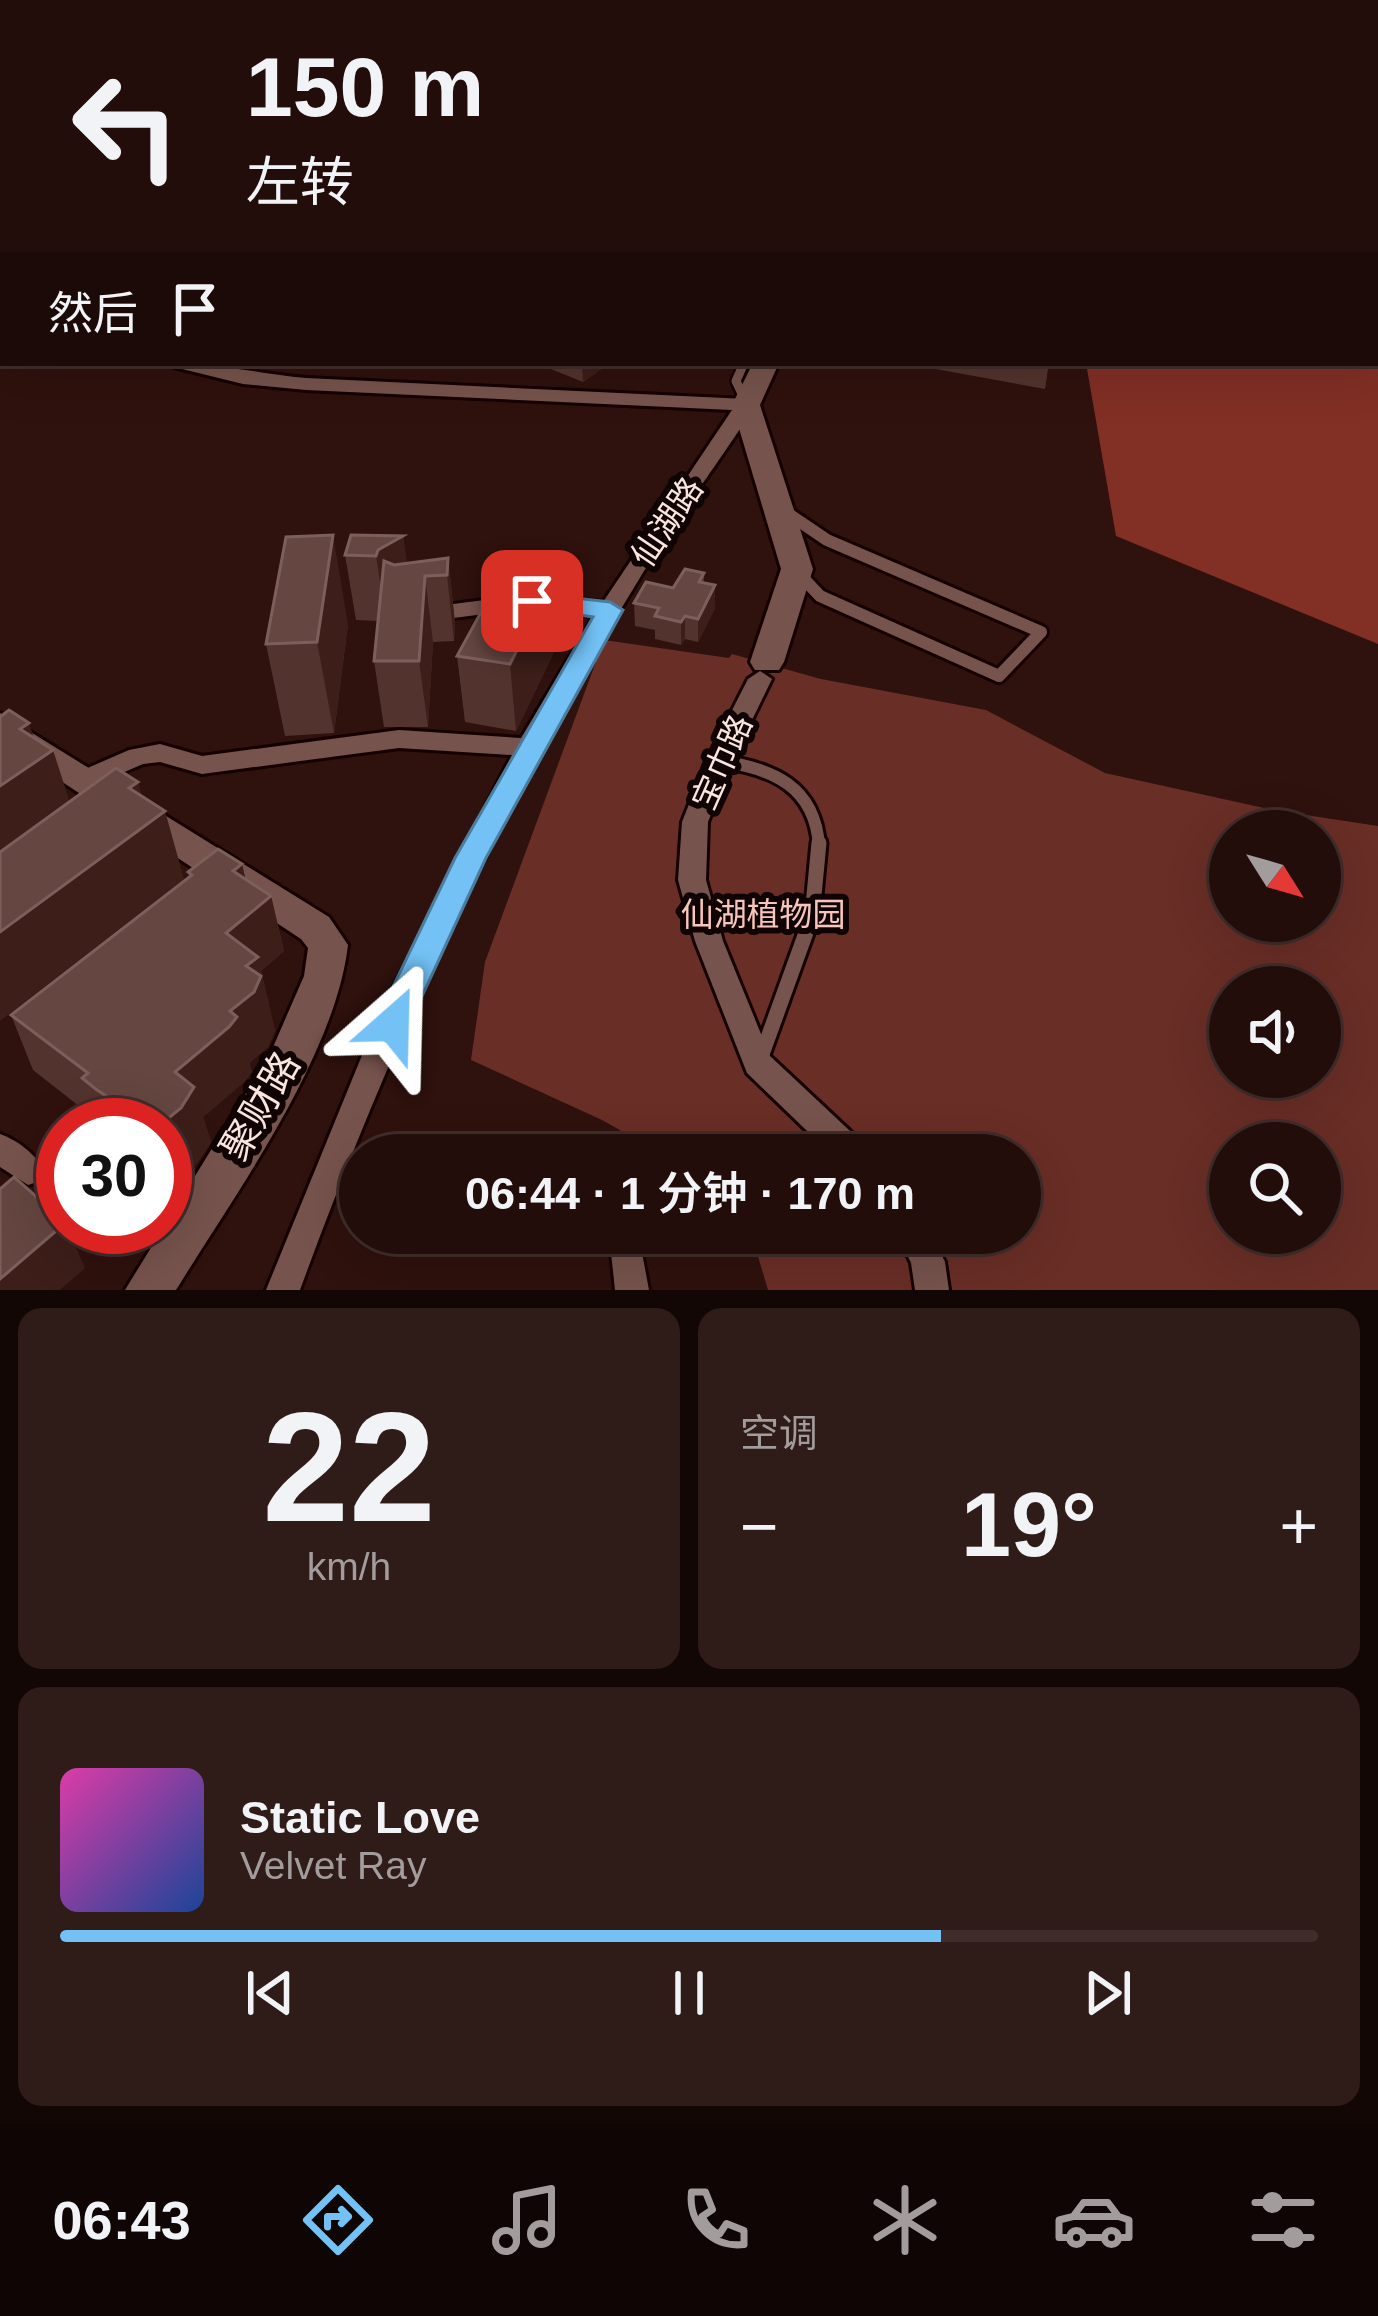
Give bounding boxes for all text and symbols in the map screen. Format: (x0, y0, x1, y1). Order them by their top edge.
text: 150 m (246, 40, 484, 134)
icon: left (48, 48, 204, 204)
text: 左转 (246, 152, 354, 212)
icon: arrive (162, 276, 228, 342)
text: 然后 (48, 288, 138, 339)
street label: 仙湖路 (624, 471, 710, 573)
pin (481, 550, 583, 652)
icon: arrive (499, 568, 565, 634)
street label: 宝巾路 (685, 709, 759, 815)
north arrow (1209, 810, 1341, 942)
map controls (1209, 810, 1341, 1254)
park label: 仙湖植物园 (681, 896, 846, 933)
position arrow (330, 961, 456, 1087)
button: sound (1209, 966, 1341, 1098)
street label: 聚财路 (212, 1045, 308, 1167)
speed limit sign: 30 (36, 1098, 192, 1254)
button: search (1209, 1122, 1341, 1254)
text: 06:44 · 1 分钟 · 170 m (465, 1168, 915, 1219)
text: 22 (262, 1380, 436, 1554)
text: 空调 (740, 1412, 818, 1455)
text: 19° (961, 1475, 1097, 1575)
text: − (740, 1489, 779, 1563)
text: + (1279, 1489, 1318, 1563)
text: km/h (307, 1545, 391, 1588)
text: Static Love (240, 1792, 480, 1843)
text: Velvet Ray (240, 1844, 426, 1887)
icon: previous (237, 1960, 303, 2026)
icon: pause (656, 1960, 722, 2026)
icon: next (1075, 1960, 1141, 2026)
icon: directions (296, 2178, 380, 2262)
icon: music (485, 2178, 569, 2262)
icon: phone (674, 2178, 758, 2262)
icon: climate (863, 2178, 947, 2262)
icon: car (1052, 2178, 1136, 2262)
icon: filters (1241, 2178, 1325, 2262)
text: 06:43 (53, 2190, 191, 2250)

